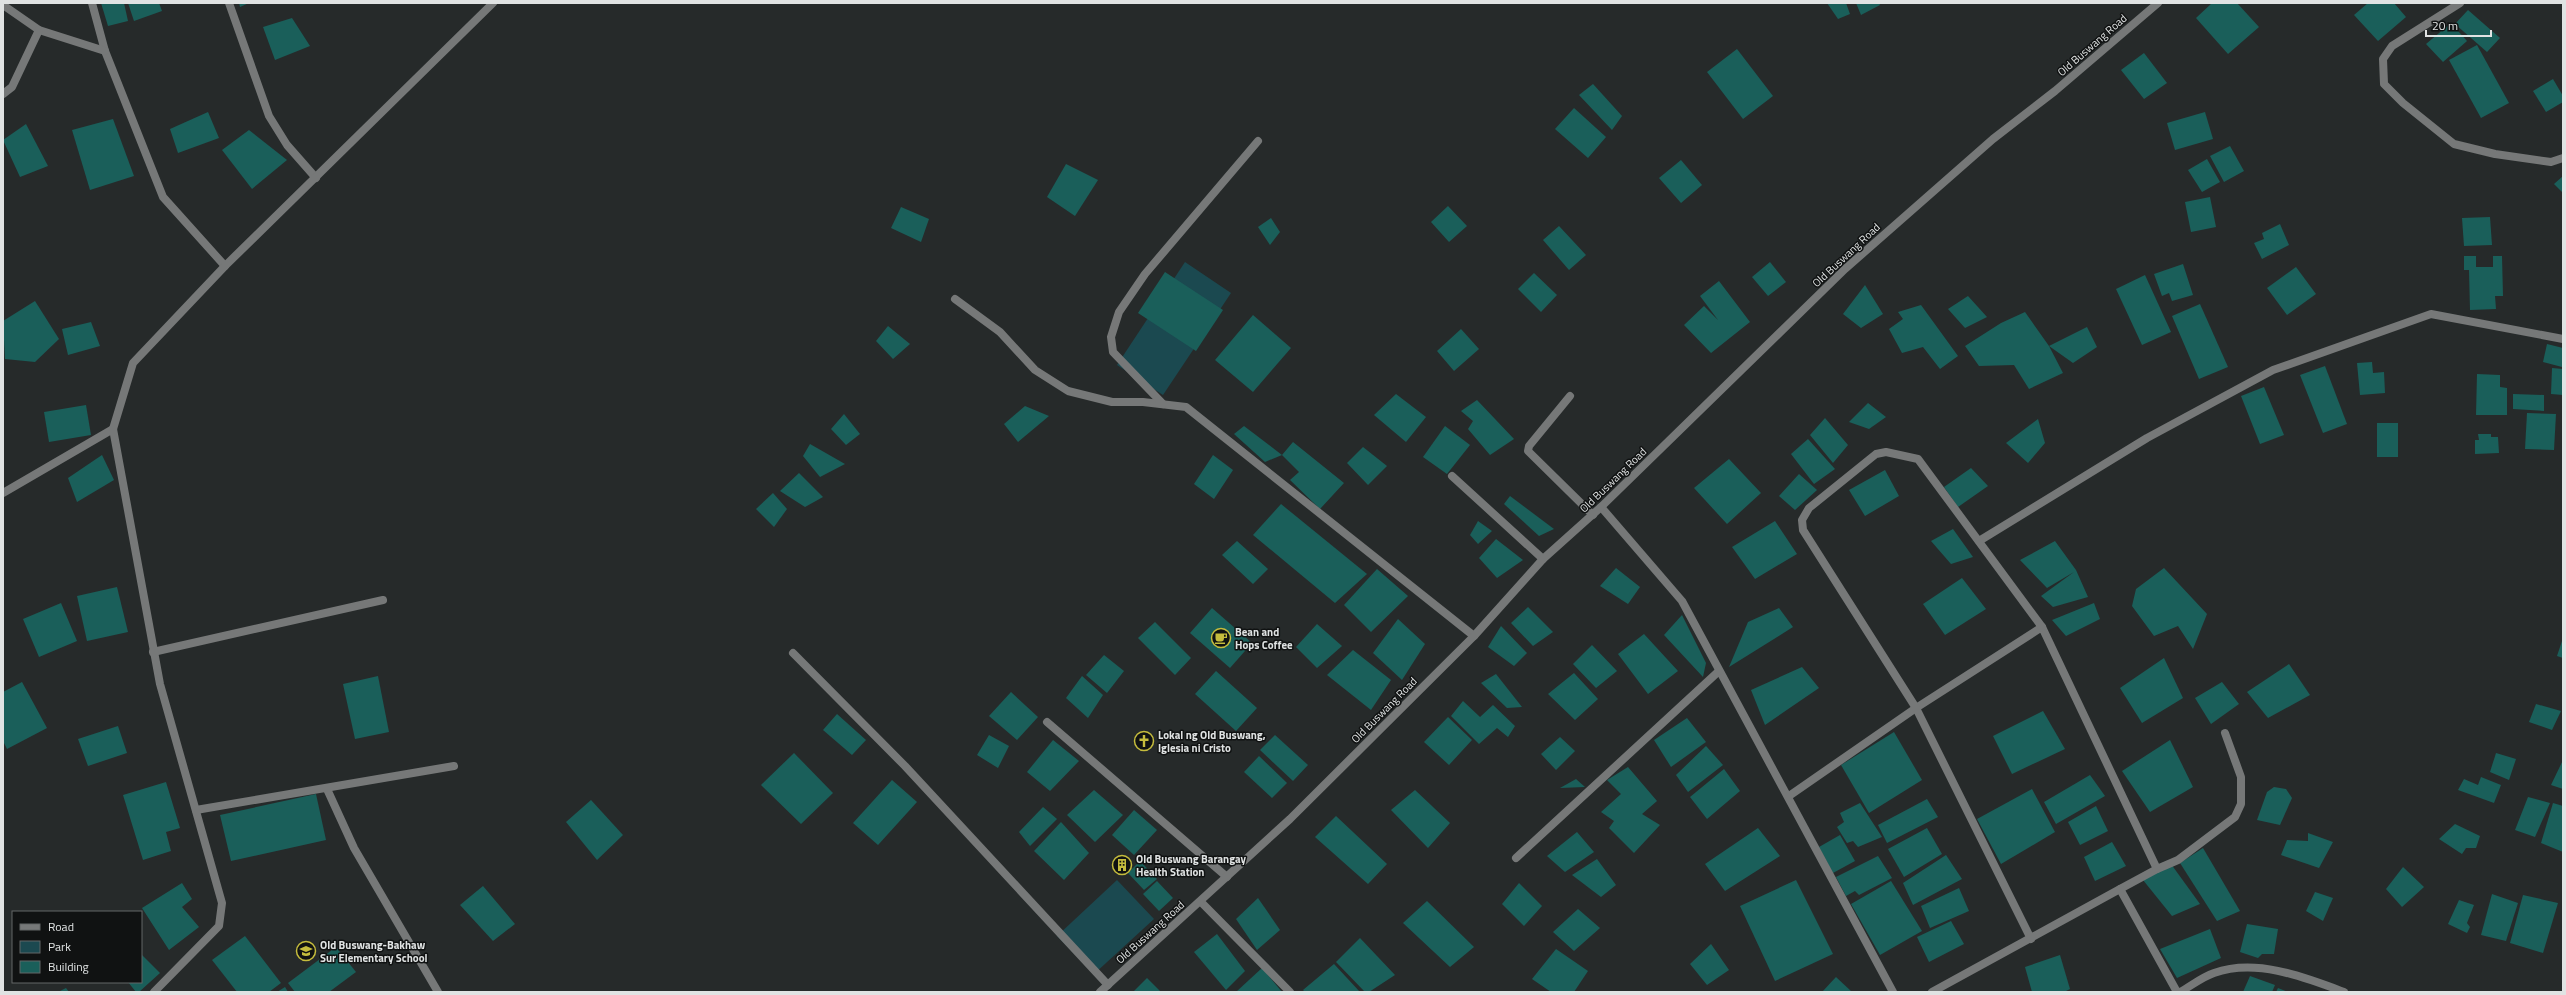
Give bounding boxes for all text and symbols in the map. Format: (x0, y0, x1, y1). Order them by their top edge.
street label: Old Buswang Road (2054, 10, 2130, 80)
scale bar (2426, 12, 2491, 38)
text: 20 m (2432, 16, 2458, 35)
street label: Old Buswang Road (1809, 219, 1884, 291)
street label: Old Buswang Road (1576, 444, 1650, 516)
place label: Bean and Hops Coffee (1235, 624, 1293, 653)
cafe icon: Bean and Hops Coffee (1210, 627, 1232, 649)
street label: Old Buswang Road (1347, 673, 1421, 747)
place label: Lokal ng Old Buswang, Iglesia ni Cristo (1158, 727, 1266, 756)
church icon: Lokal ng Old Buswang, Iglesia ni Cristo (1133, 730, 1155, 752)
place label: Old Buswang Barangay Health Station (1136, 851, 1247, 880)
building icon: Old Buswang Barangay Health Station (1111, 854, 1133, 876)
street label: Old Buswang Road (1112, 897, 1188, 967)
legend (12, 911, 142, 983)
text: Road (48, 917, 74, 936)
text: Park (48, 937, 71, 956)
place label: Old Buswang-Bakhaw Sur Elementary School (320, 937, 427, 966)
school or university icon: Old Buswang-Bakhaw Sur Elementary School (295, 940, 317, 962)
text: Building (48, 957, 89, 976)

